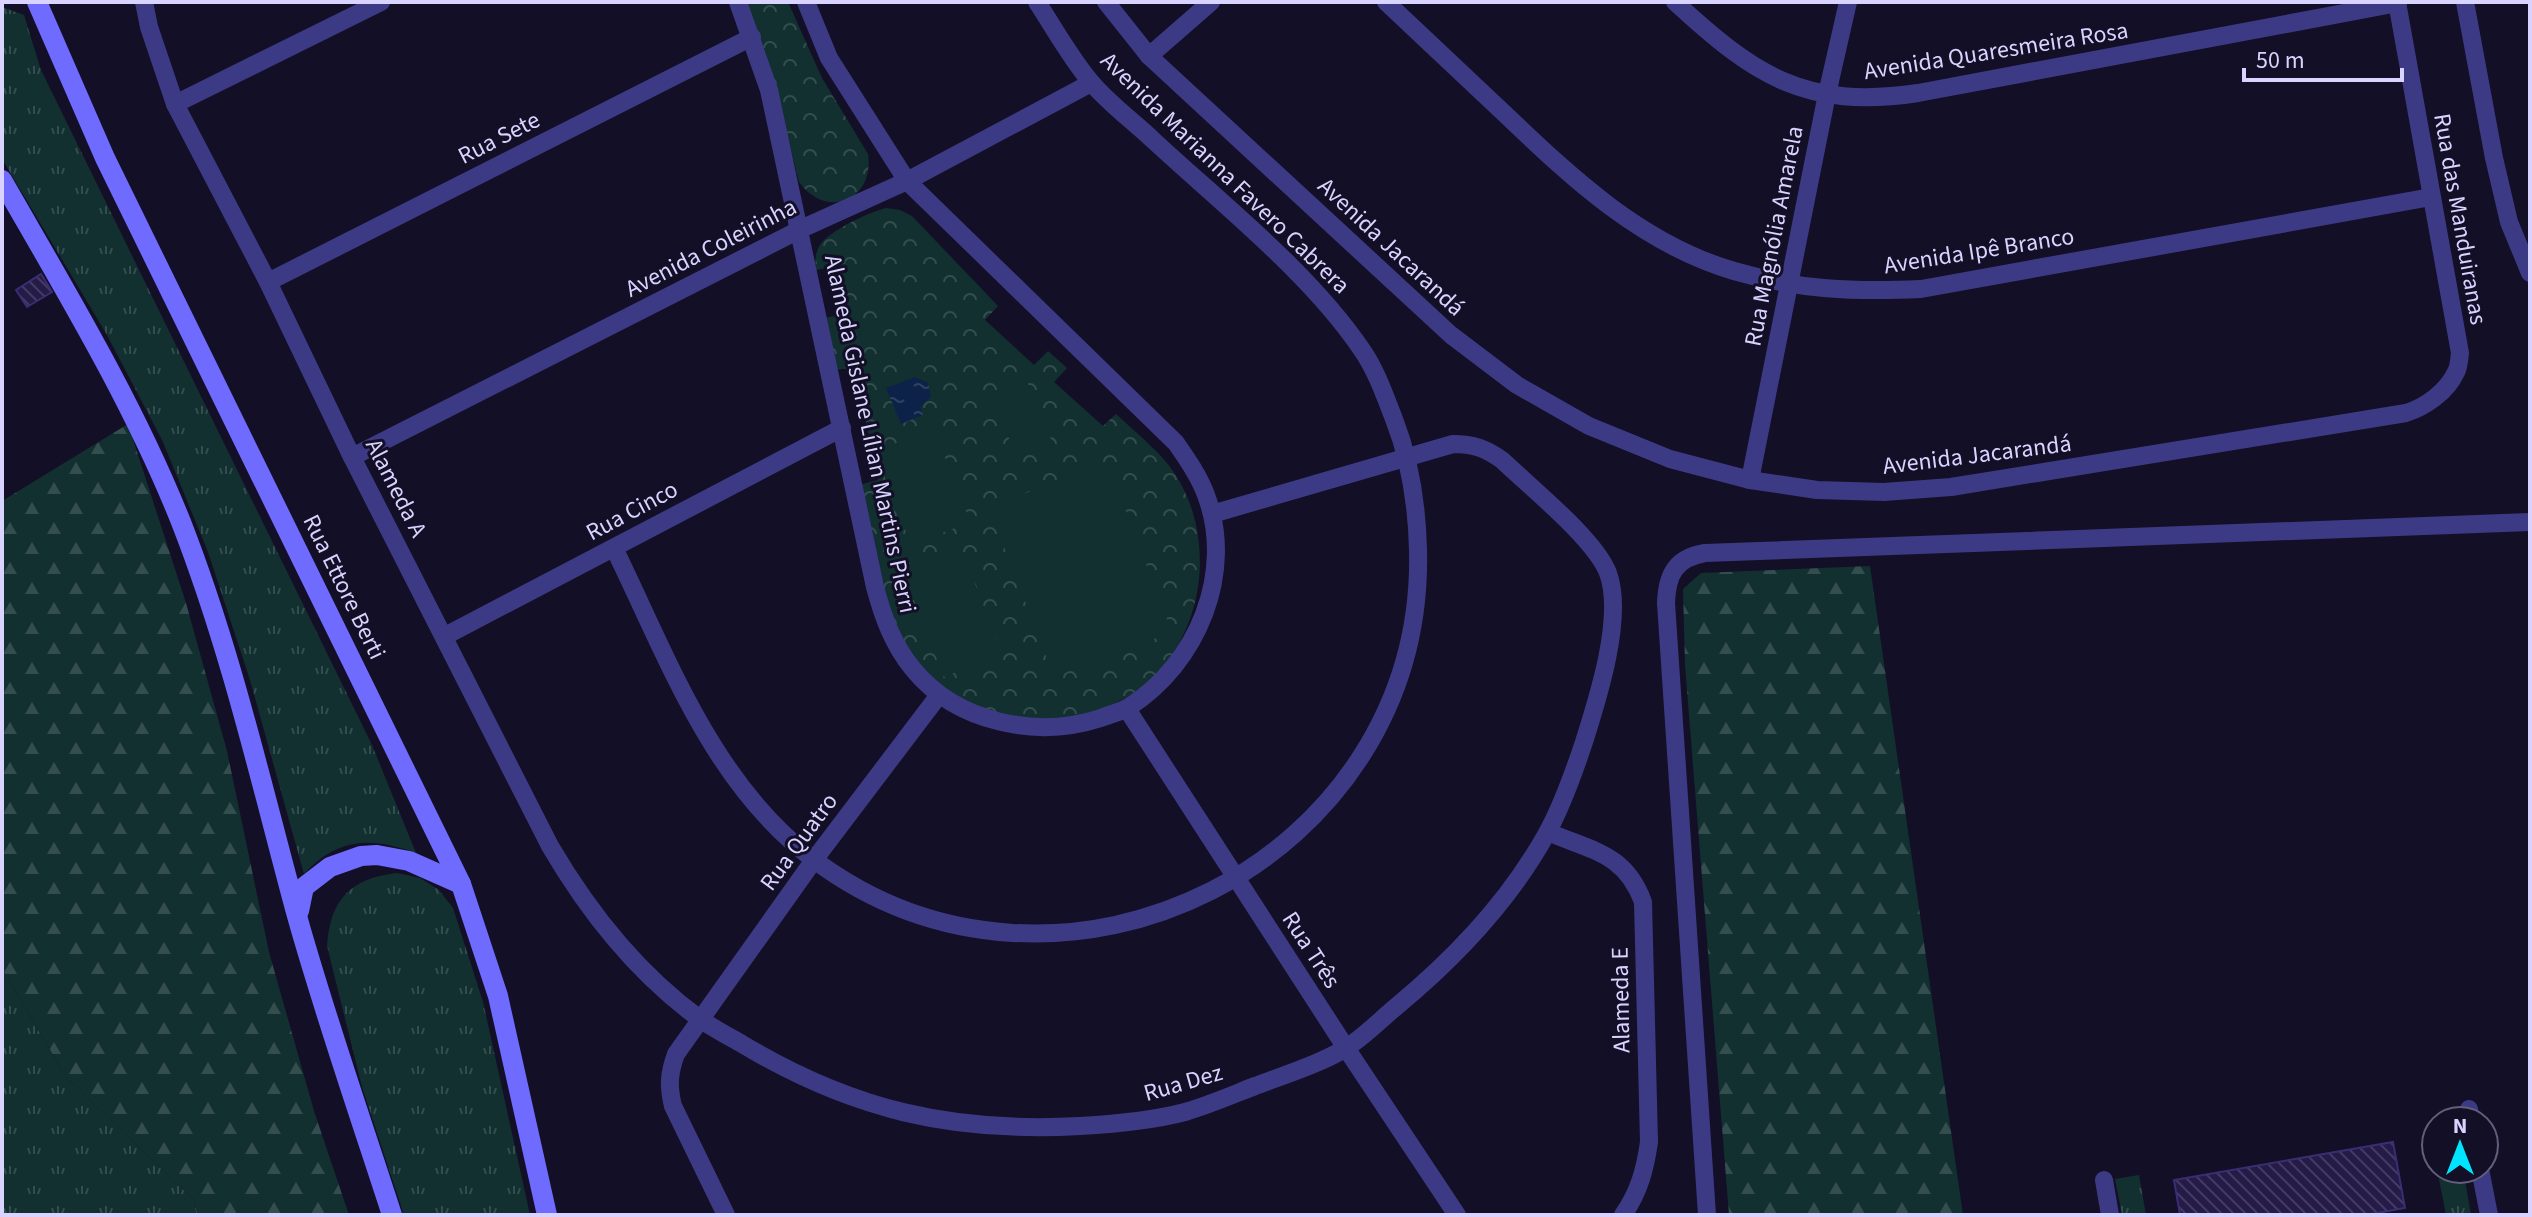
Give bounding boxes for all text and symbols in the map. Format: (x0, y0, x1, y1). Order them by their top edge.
street label: Avenida Quaresmeira Rosa (1861, 13, 2131, 89)
scale bar (2244, 32, 2402, 82)
text: 50 m (2256, 43, 2305, 78)
street label: Avenida Marianna Favero Cabrera (1092, 44, 1358, 302)
street label: Rua Sete (452, 102, 546, 174)
street label: Rua das Manduiranas (2424, 111, 2496, 327)
street label: Rua Magnólia Amarela (1735, 123, 1813, 349)
street label: Avenida Jacarandá (1310, 169, 1472, 325)
street label: Avenida Coleirinha (619, 190, 803, 306)
street label: Avenida Ipê Branco (1881, 219, 2077, 283)
street label: Alameda Gislane Lílian Martins Pierri (815, 252, 925, 616)
street label: Avenida Jacarandá (1881, 426, 2073, 484)
street label: Alameda A (356, 433, 436, 543)
street label: Rua Cinco (580, 472, 684, 550)
street label: Rua Ettore Berti (294, 509, 394, 665)
street label: Rua Quatro (751, 786, 847, 898)
street label: Rua Três (1273, 905, 1349, 995)
street label: Alameda E (1603, 947, 1639, 1053)
street label: Rua Dez (1139, 1055, 1227, 1111)
north arrow (2420, 1105, 2500, 1185)
text: N (2453, 1110, 2467, 1142)

